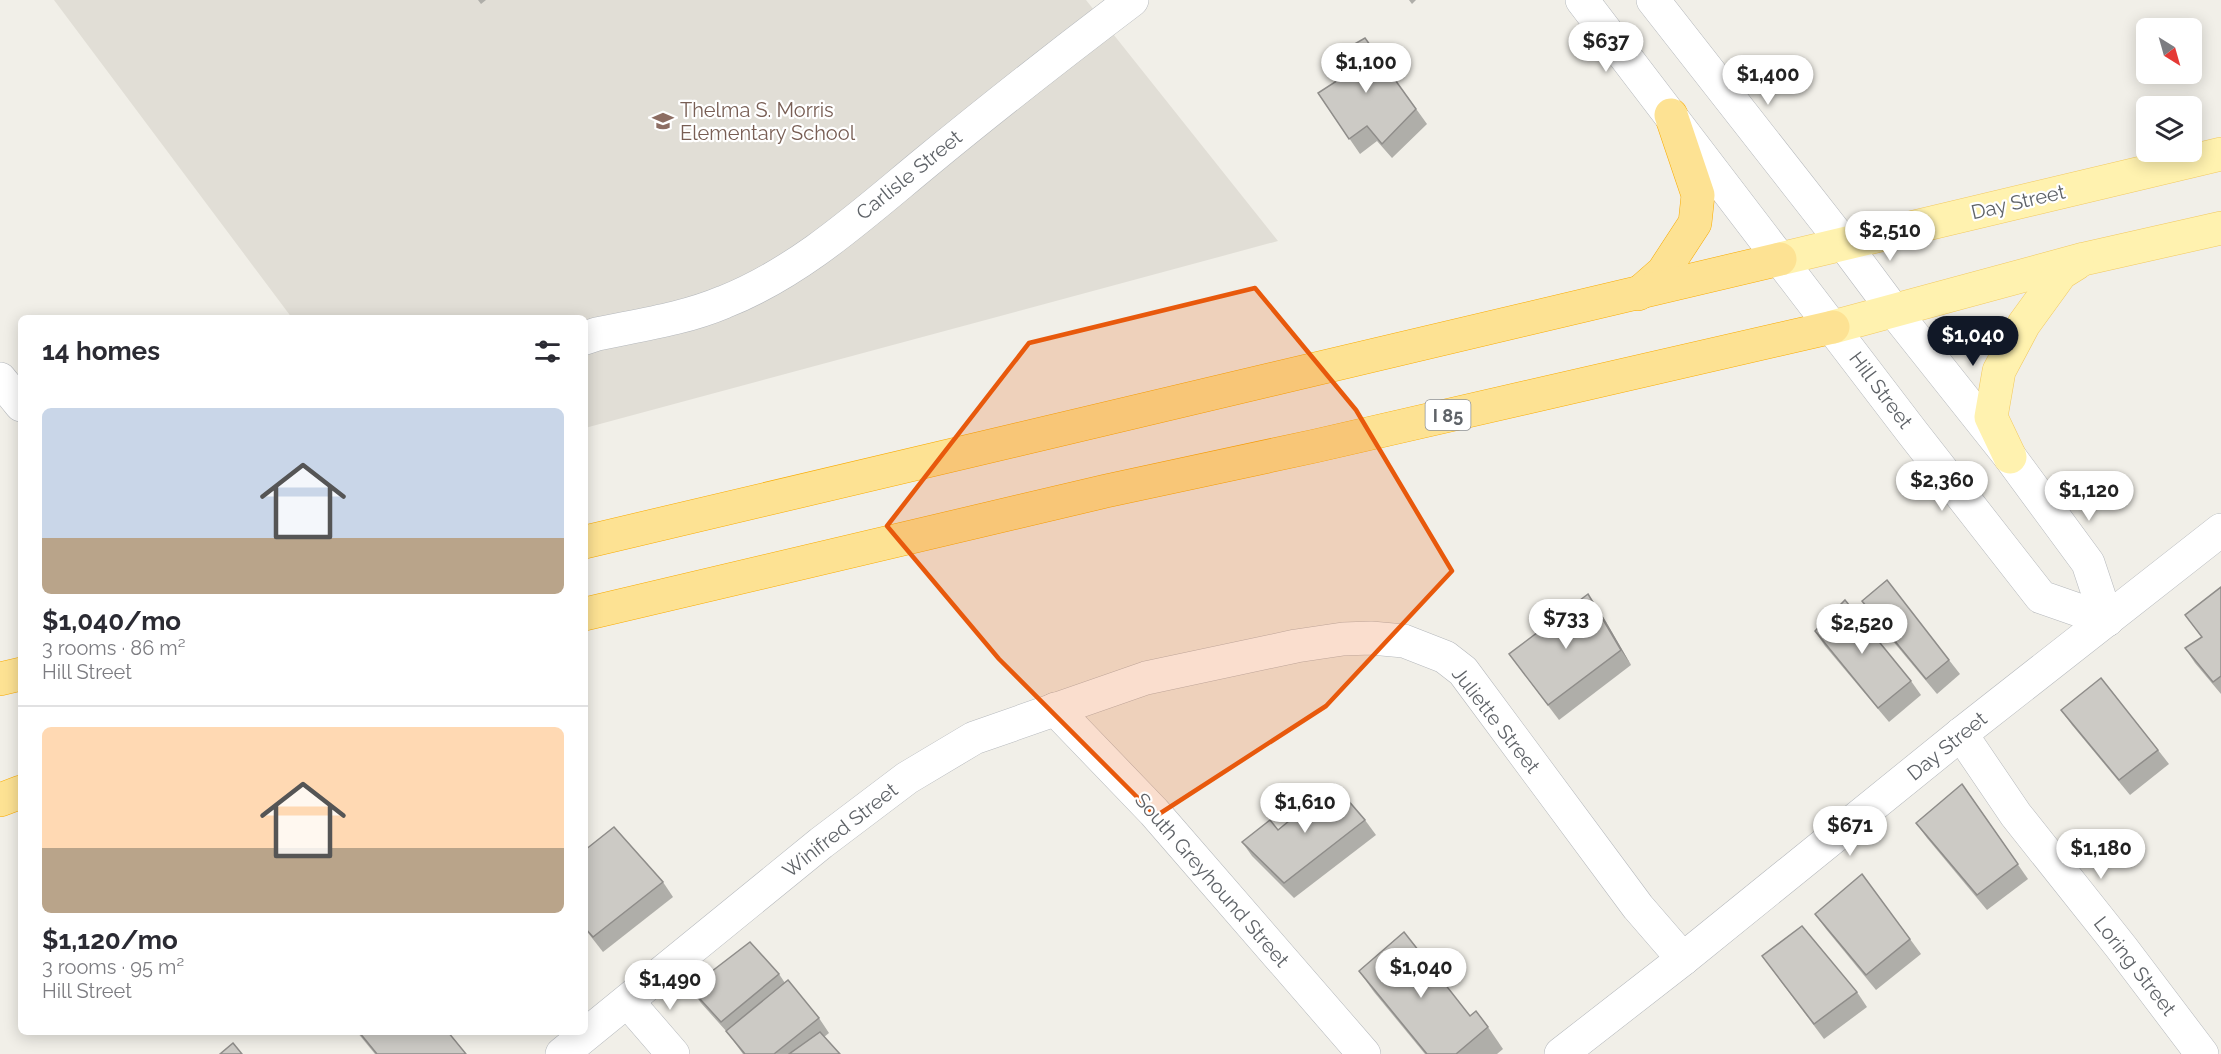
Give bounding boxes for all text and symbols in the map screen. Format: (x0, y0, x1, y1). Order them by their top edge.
north arrow (2136, 18, 2202, 84)
map controls (2136, 18, 2202, 162)
pin: $637 (1570, 22, 1642, 73)
text: $637 (1582, 29, 1630, 53)
pin: $1,100 (1317, 43, 1415, 94)
text: $1,100 (1335, 50, 1397, 74)
pin: $1,400 (1719, 55, 1817, 106)
text: $1,400 (1736, 62, 1800, 86)
button: layers (2136, 96, 2202, 162)
place label: Thelma S. Morris Elementary School (680, 98, 856, 145)
school or university icon: Thelma S. Morris Elementary School (651, 109, 675, 133)
street label: Carlisle Street (851, 125, 967, 225)
street label: Day Street (1969, 179, 2068, 224)
pin: $2,510 (1841, 211, 1939, 262)
text: $2,510 (1859, 218, 1921, 242)
pin: $1,040 (1924, 316, 2022, 367)
text: $1,040 (1941, 323, 2005, 347)
icon: filters (531, 335, 564, 368)
text: 14 homes (42, 336, 160, 366)
street label: Hill Street (1844, 347, 1918, 433)
road number: I 85 (1426, 400, 1470, 430)
icon: home (249, 447, 357, 555)
pin: $2,360 (1893, 461, 1991, 512)
text: $2,360 (1910, 468, 1974, 492)
pin: $1,120 (2040, 471, 2138, 522)
text: $1,120 (2059, 478, 2119, 502)
pin: $733 (1530, 599, 1602, 650)
pin: $2,520 (1813, 604, 1911, 655)
text: $1,040/mo (42, 606, 181, 636)
text: $733 (1543, 606, 1589, 630)
text: $2,520 (1830, 611, 1894, 635)
text: 3 rooms · 86 m² (42, 636, 185, 660)
text: Hill Street (42, 660, 132, 684)
street label: Juliette Street (1447, 662, 1545, 778)
street label: Day Street (1902, 706, 1992, 785)
icon: home (249, 766, 357, 874)
street label: Winifred Street (778, 777, 903, 882)
pin: $1,610 (1256, 783, 1354, 834)
street label: South Greyhound Street (1130, 788, 1294, 972)
text: $1,610 (1274, 790, 1336, 814)
pin: $671 (1814, 806, 1886, 857)
text: $671 (1827, 813, 1873, 837)
pin: $1,180 (2052, 829, 2150, 880)
text: $1,180 (2070, 836, 2132, 860)
street label: Loring Street (2089, 912, 2181, 1021)
text: $1,120/mo (42, 925, 178, 955)
pin: $1,040 (1372, 948, 1470, 999)
text: 3 rooms · 95 m² (42, 955, 184, 979)
text: $1,040 (1389, 955, 1453, 979)
pin: $1,490 (621, 960, 719, 1011)
text: $1,490 (639, 967, 701, 991)
text: Hill Street (42, 979, 132, 1003)

